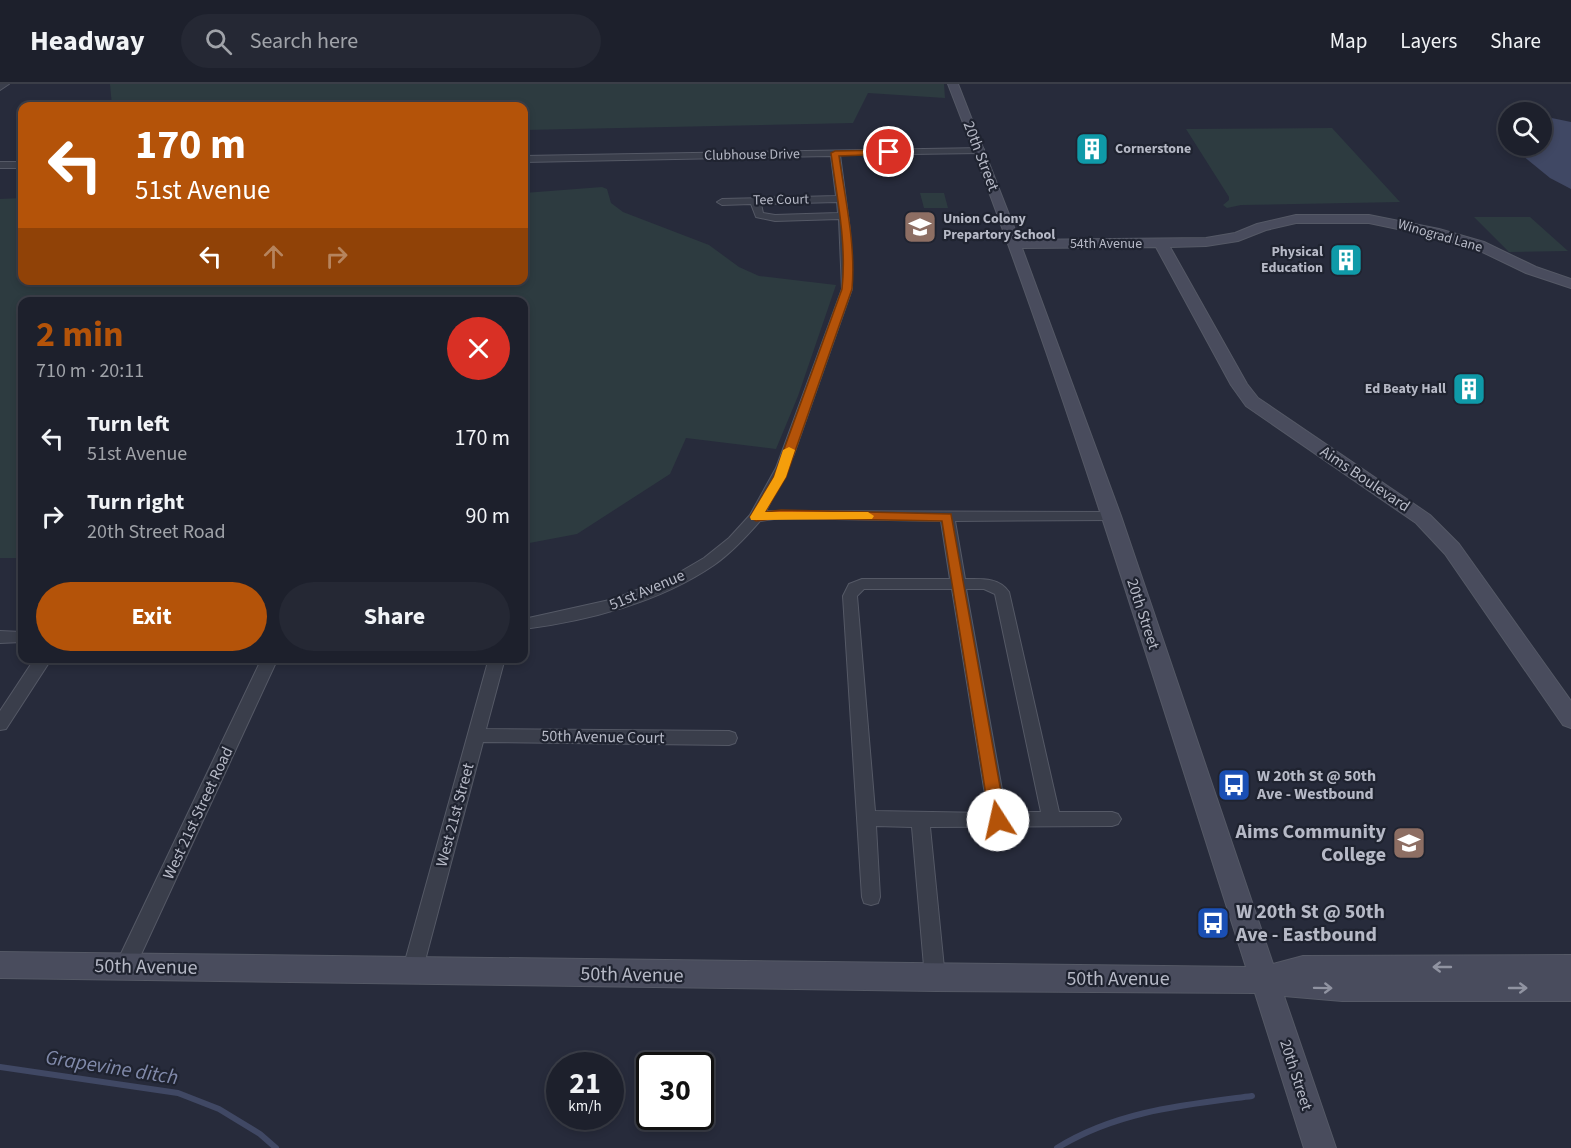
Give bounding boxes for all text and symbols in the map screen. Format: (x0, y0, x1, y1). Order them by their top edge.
search box (181, 14, 601, 68)
text: Headway (30, 21, 145, 61)
icon: search (202, 25, 235, 58)
text: Search here (250, 25, 358, 57)
text: Map (1330, 26, 1367, 56)
text: Layers (1400, 26, 1457, 56)
text: Share (1490, 26, 1541, 56)
map controls (1498, 102, 1552, 156)
button: search (1498, 102, 1552, 156)
text: 170 m (135, 115, 246, 175)
street label: 20th Street (958, 118, 1005, 195)
icon: left (36, 126, 114, 204)
pin (863, 126, 914, 177)
building icon: Cornerstone (1074, 131, 1110, 167)
icon: arrive (872, 135, 905, 168)
place label: Cornerstone (1115, 139, 1191, 159)
street label: Clubhouse Drive (704, 144, 800, 166)
text: 51st Avenue (135, 171, 270, 210)
street label: Tee Court (753, 190, 809, 210)
school or university icon: Union Colony Prepartory School (902, 209, 938, 245)
place label: Union Colony Prepartory School (943, 209, 1055, 245)
street label: Winograd Lane (1395, 214, 1485, 258)
street label: 54th Avenue (1070, 234, 1142, 254)
icon: left (194, 240, 227, 273)
icon: ahead (257, 240, 290, 273)
icon: right (320, 240, 353, 273)
place label: Physical Education (1261, 242, 1323, 278)
building icon: Physical Education (1328, 242, 1364, 278)
text: 2 min (36, 309, 124, 360)
button: close (447, 317, 510, 380)
text: 710 m · 20:11 (36, 357, 144, 385)
building icon: Ed Beaty Hall (1451, 371, 1487, 407)
place label: Ed Beaty Hall (1365, 379, 1446, 399)
text: Turn left (87, 408, 169, 440)
icon: left (36, 422, 69, 455)
text: 170 m (455, 422, 510, 454)
text: 51st Avenue (87, 440, 187, 468)
street label: Aims Boulevard (1316, 441, 1414, 517)
text: Turn right (87, 486, 184, 518)
icon: right (36, 500, 69, 533)
text: 90 m (465, 500, 510, 532)
text: 20th Street Road (87, 518, 226, 546)
street label: 51st Avenue (606, 564, 688, 616)
street label: 20th Street (1121, 576, 1165, 653)
button: Exit (36, 582, 267, 651)
button: Share (279, 582, 510, 651)
street label: 50th Avenue Court (541, 725, 665, 749)
street label: West 21st Street Road (158, 743, 238, 883)
street label: West 21st Street (431, 760, 480, 869)
place label: W 20th St @ 50th Ave - Westbound (1256, 765, 1376, 805)
bus stop icon: W 20th St @ 50th Ave - Westbound (1216, 767, 1252, 803)
position arrow (966, 788, 1030, 852)
place label: Aims Community College (1235, 818, 1387, 869)
school or university icon: Aims Community College (1391, 825, 1427, 861)
place label: W 20th St @ 50th Ave - Eastbound (1235, 898, 1385, 949)
bus stop icon: W 20th St @ 50th Ave - Eastbound (1195, 905, 1231, 941)
street label: 50th Avenue (94, 952, 198, 982)
street label: 50th Avenue (580, 960, 684, 990)
one-way arrow (1432, 961, 1452, 973)
street label: 50th Avenue (1066, 965, 1170, 993)
one-way arrow (1312, 982, 1332, 993)
one-way arrow (1507, 982, 1527, 994)
street label: 20th Street (1274, 1037, 1318, 1114)
water label: Grapevine ditch (43, 1042, 181, 1092)
speed limit sign: 30 (636, 1052, 714, 1130)
text: 21 (569, 1062, 601, 1105)
text: km/h (568, 1096, 602, 1117)

